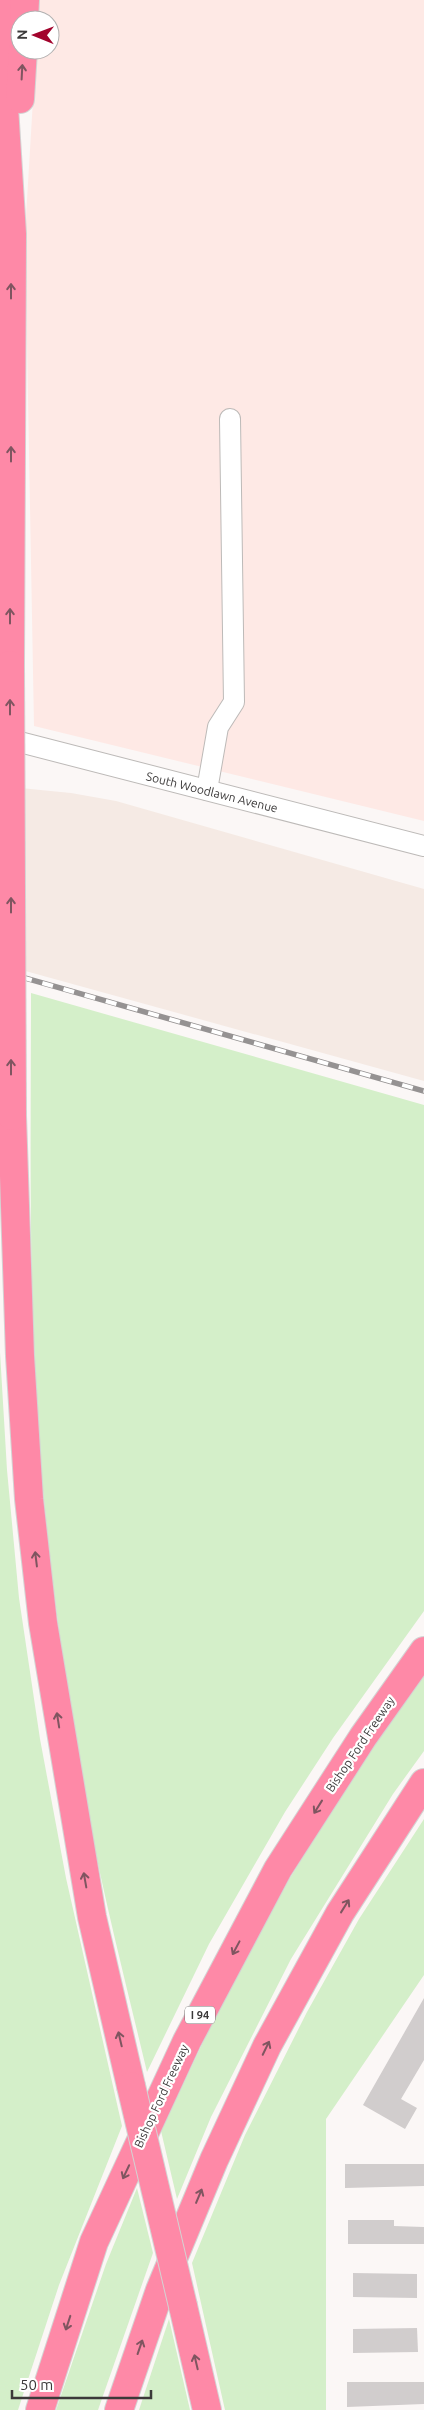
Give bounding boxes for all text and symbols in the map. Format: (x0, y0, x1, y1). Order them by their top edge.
north arrow (10, 10, 60, 60)
text: N (14, 29, 30, 40)
one-way arrow (17, 64, 26, 80)
one-way arrow (6, 284, 16, 300)
one-way arrow (6, 446, 16, 462)
one-way arrow (5, 609, 15, 625)
one-way arrow (5, 699, 15, 716)
street label: South Woodlawn Avenue (145, 769, 279, 815)
one-way arrow (6, 897, 16, 913)
one-way arrow (6, 1059, 16, 1076)
one-way arrow (31, 1551, 41, 1567)
street label: Bishop Ford Freeway (323, 1694, 397, 1794)
one-way arrow (53, 1712, 63, 1728)
one-way arrow (312, 1800, 322, 1814)
one-way arrow (80, 1873, 90, 1889)
one-way arrow (340, 1899, 350, 1913)
one-way arrow (231, 1940, 241, 1955)
road number: I 94 (185, 2006, 215, 2024)
one-way arrow (115, 2031, 124, 2047)
one-way arrow (262, 2041, 271, 2056)
street label: Bishop Ford Freeway (131, 2042, 191, 2150)
one-way arrow (121, 2164, 131, 2179)
one-way arrow (195, 2189, 205, 2204)
one-way arrow (63, 2315, 72, 2331)
one-way arrow (136, 2339, 146, 2355)
one-way arrow (191, 2355, 200, 2371)
scale bar (12, 2368, 151, 2400)
text: 50 m (20, 2376, 53, 2393)

